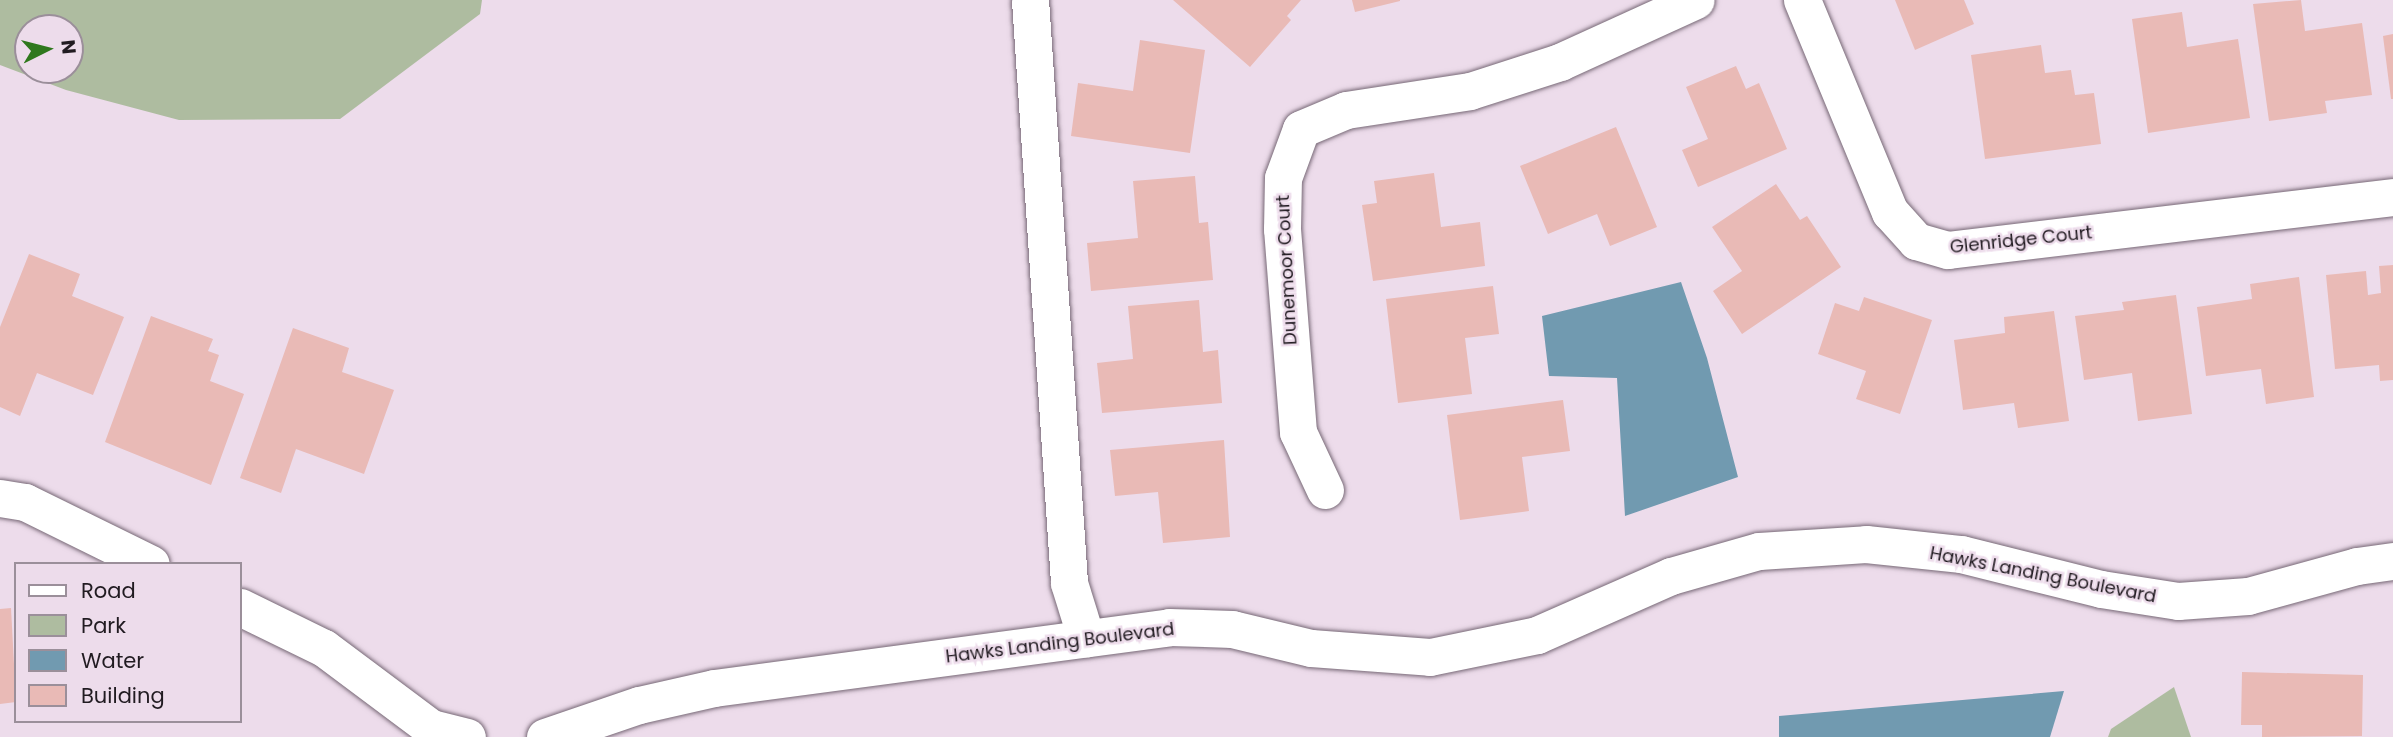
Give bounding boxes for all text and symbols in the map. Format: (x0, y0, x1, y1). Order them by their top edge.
north arrow (14, 14, 84, 84)
text: N (54, 38, 83, 55)
street label: Dunemoor Court (1272, 194, 1302, 346)
street label: Glenridge Court (1949, 222, 2093, 258)
street label: Hawks Landing Boulevard (1928, 542, 2158, 608)
legend (14, 562, 242, 723)
text: Road (81, 576, 136, 605)
text: Park (81, 611, 126, 640)
street label: Hawks Landing Boulevard (944, 618, 1176, 668)
text: Water (81, 646, 144, 675)
text: Building (81, 681, 165, 710)

